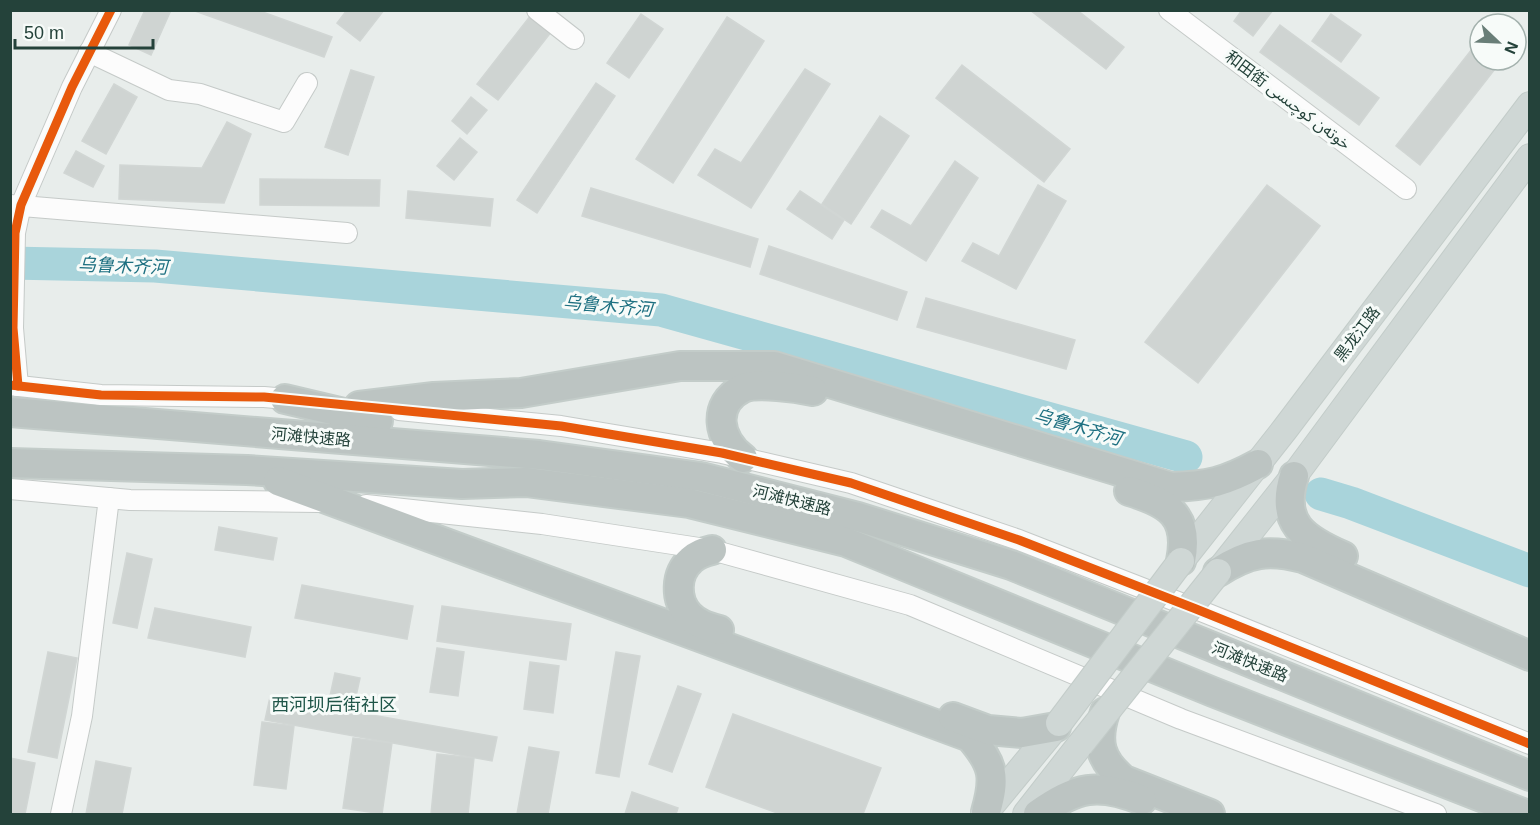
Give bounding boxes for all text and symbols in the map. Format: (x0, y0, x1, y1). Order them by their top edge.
scale bar (15, 12, 153, 50)
north arrow (1468, 12, 1528, 72)
text: 50 m (24, 23, 64, 43)
text: N (1501, 39, 1521, 56)
street label: 和田街 خوتەن كوچىسى (1221, 48, 1354, 154)
water label: 乌鲁木齐河 (78, 254, 171, 278)
water label: 乌鲁木齐河 (562, 292, 657, 320)
street label: 黑龙江路 (1331, 303, 1383, 365)
water label: 乌鲁木齐河 (1032, 405, 1127, 450)
street label: 河滩快速路 (270, 425, 352, 449)
street label: 河滩快速路 (751, 482, 833, 518)
street label: 河滩快速路 (1210, 639, 1290, 685)
district label: 西河坝后街社区 (271, 695, 397, 715)

